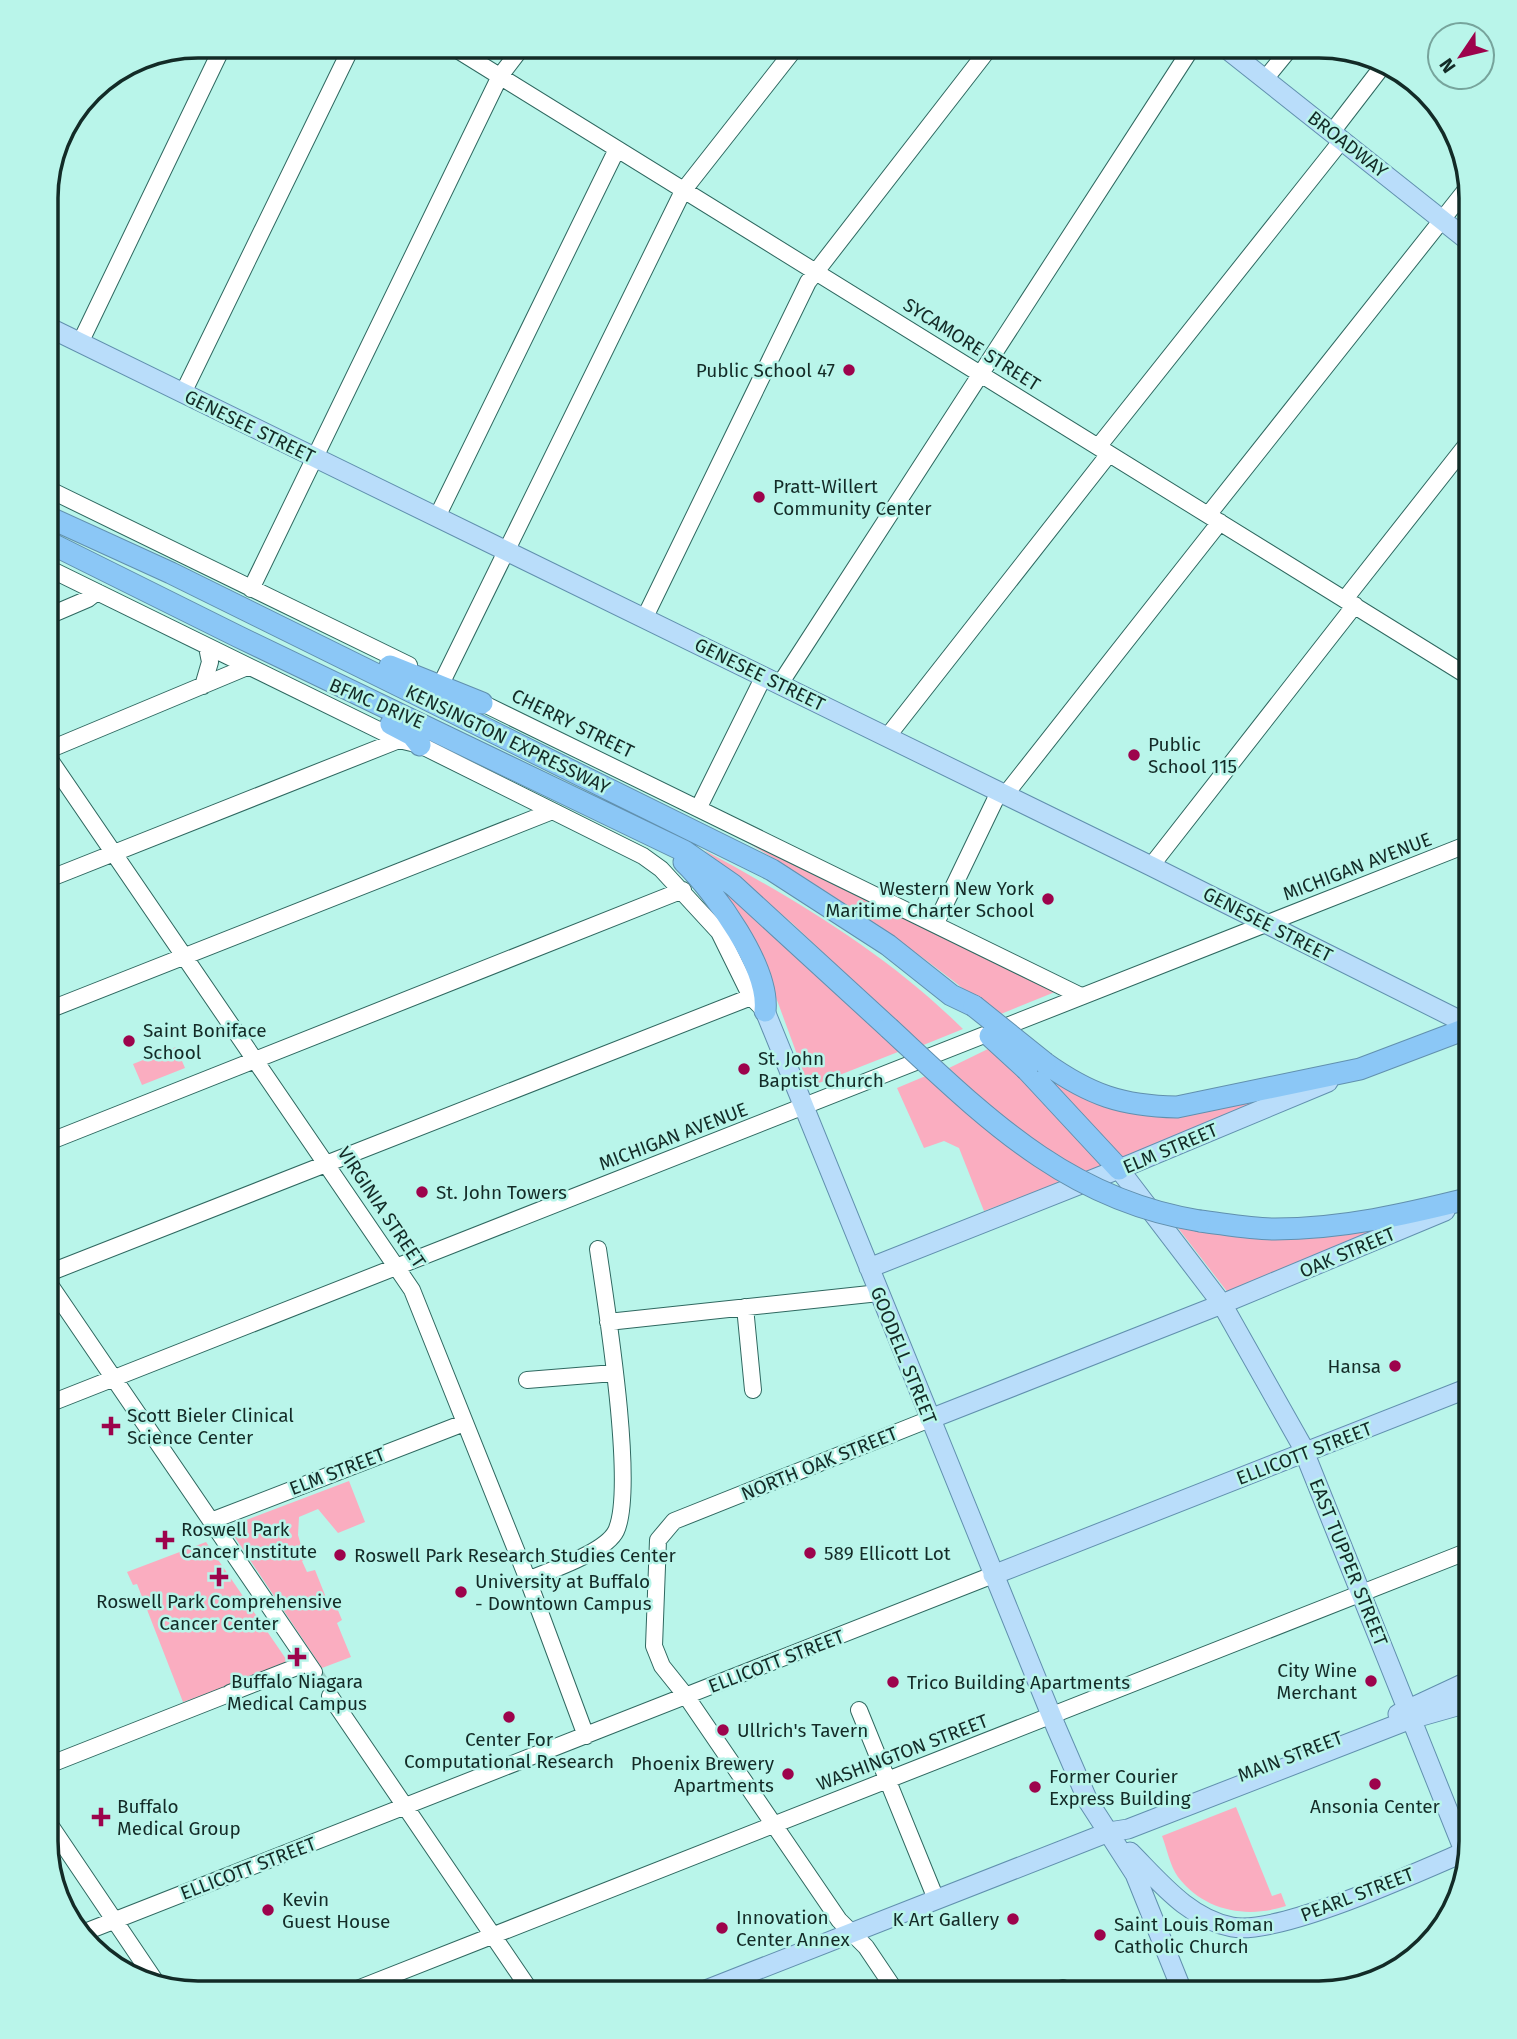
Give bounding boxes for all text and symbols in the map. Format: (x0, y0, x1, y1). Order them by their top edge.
north arrow (1426, 21, 1496, 91)
text: N (1434, 54, 1461, 77)
street label: BROADWAY (1303, 106, 1393, 183)
street label: SYCAMORE STREET (899, 293, 1045, 396)
place label: Public School 47 (696, 359, 835, 382)
marker: Public School 47 (841, 362, 857, 378)
street label: GENESEE STREET (181, 385, 319, 468)
place label: Pratt-Willert Community Center (773, 475, 932, 520)
marker: Pratt-Willert Community Center (751, 489, 767, 505)
street label: GENESEE STREET (691, 633, 829, 716)
street label: BFMC DRIVE (326, 673, 428, 734)
street label: KENSINGTON EXPRESSWAY (402, 680, 614, 799)
street label: CHERRY STREET (508, 684, 638, 763)
place label: Public School 115 (1148, 733, 1237, 778)
marker: Public School 115 (1126, 747, 1142, 763)
street label: MICHIGAN AVENUE (1280, 828, 1435, 905)
place label: Western New York Maritime Charter School (825, 877, 1034, 922)
street label: GENESEE STREET (1199, 882, 1337, 967)
marker: Western New York Maritime Charter School (1040, 891, 1056, 907)
place label: Saint Boniface School (143, 1019, 267, 1064)
marker: Saint Boniface School (121, 1033, 137, 1049)
place label: St. John Baptist Church (758, 1047, 884, 1092)
marker: St. John Baptist Church (736, 1061, 752, 1077)
street label: MICHIGAN AVENUE (596, 1098, 751, 1175)
street label: ELM STREET (1119, 1118, 1221, 1179)
street label: VIRGINIA STREET (333, 1142, 431, 1272)
place label: St. John Towers (436, 1181, 567, 1204)
marker: St. John Towers (414, 1184, 430, 1200)
street label: OAK STREET (1296, 1222, 1399, 1283)
street label: GOODELL STREET (866, 1283, 942, 1427)
place label: Hansa (1328, 1355, 1381, 1378)
marker: Hansa (1387, 1358, 1403, 1374)
place label: Scott Bieler Clinical Science Center (127, 1404, 294, 1449)
marker: Scott Bieler Clinical Science Center (101, 1416, 121, 1436)
street label: ELLICOTT STREET (1233, 1417, 1375, 1490)
street label: NORTH OAK STREET (738, 1422, 901, 1505)
street label: ELM STREET (286, 1443, 388, 1500)
street label: EAST TUPPER STREET (1304, 1475, 1393, 1649)
place label: Roswell Park Cancer Institute (181, 1518, 317, 1563)
marker: Roswell Park Cancer Institute (155, 1530, 175, 1550)
place label: 589 Ellicott Lot (824, 1542, 951, 1565)
place label: Roswell Park Research Studies Center (354, 1544, 677, 1567)
marker: 589 Ellicott Lot (802, 1545, 818, 1561)
marker: Roswell Park Research Studies Center (332, 1547, 348, 1563)
marker: Roswell Park Comprehensive Cancer Center (209, 1567, 229, 1587)
place label: University at Buffalo - Downtown Campus (475, 1570, 652, 1615)
marker: University at Buffalo - Downtown Campus (453, 1584, 469, 1600)
place label: Roswell Park Comprehensive Cancer Center (96, 1590, 342, 1635)
street label: ELLICOTT STREET (705, 1625, 847, 1698)
marker: Buffalo Niagara Medical Campus (287, 1647, 307, 1667)
place label: City Wine Merchant (1277, 1659, 1357, 1704)
place label: Buffalo Niagara Medical Campus (227, 1670, 367, 1715)
place label: Trico Building Apartments (907, 1671, 1130, 1694)
marker: City Wine Merchant (1363, 1673, 1379, 1689)
marker: Trico Building Apartments (885, 1674, 901, 1690)
marker: Center For Computational Research (501, 1709, 517, 1725)
street label: WASHINGTON STREET (813, 1709, 991, 1796)
place label: Ullrich's Tavern (737, 1719, 868, 1742)
marker: Ullrich's Tavern (715, 1722, 731, 1738)
street label: MAIN STREET (1234, 1726, 1346, 1787)
place label: Center For Computational Research (404, 1728, 614, 1773)
place label: Phoenix Brewery Apartments (631, 1752, 775, 1797)
place label: Former Courier Express Building (1049, 1765, 1191, 1810)
marker: Phoenix Brewery Apartments (780, 1766, 796, 1782)
marker: Ansonia Center (1367, 1776, 1383, 1792)
marker: Former Courier Express Building (1027, 1779, 1043, 1795)
place label: Buffalo Medical Group (117, 1795, 241, 1840)
place label: Ansonia Center (1310, 1795, 1441, 1818)
marker: Buffalo Medical Group (91, 1807, 111, 1827)
street label: ELLICOTT STREET (177, 1832, 319, 1905)
street label: PEARL STREET (1297, 1862, 1417, 1927)
place label: Kevin Guest House (282, 1888, 390, 1933)
marker: Kevin Guest House (260, 1902, 276, 1918)
place label: Innovation Center Annex (736, 1906, 850, 1951)
place label: K Art Gallery (892, 1908, 1000, 1931)
marker: K Art Gallery (1005, 1911, 1021, 1927)
place label: Saint Louis Roman Catholic Church (1114, 1913, 1274, 1958)
marker: Innovation Center Annex (714, 1920, 730, 1936)
marker: Saint Louis Roman Catholic Church (1092, 1927, 1108, 1943)

